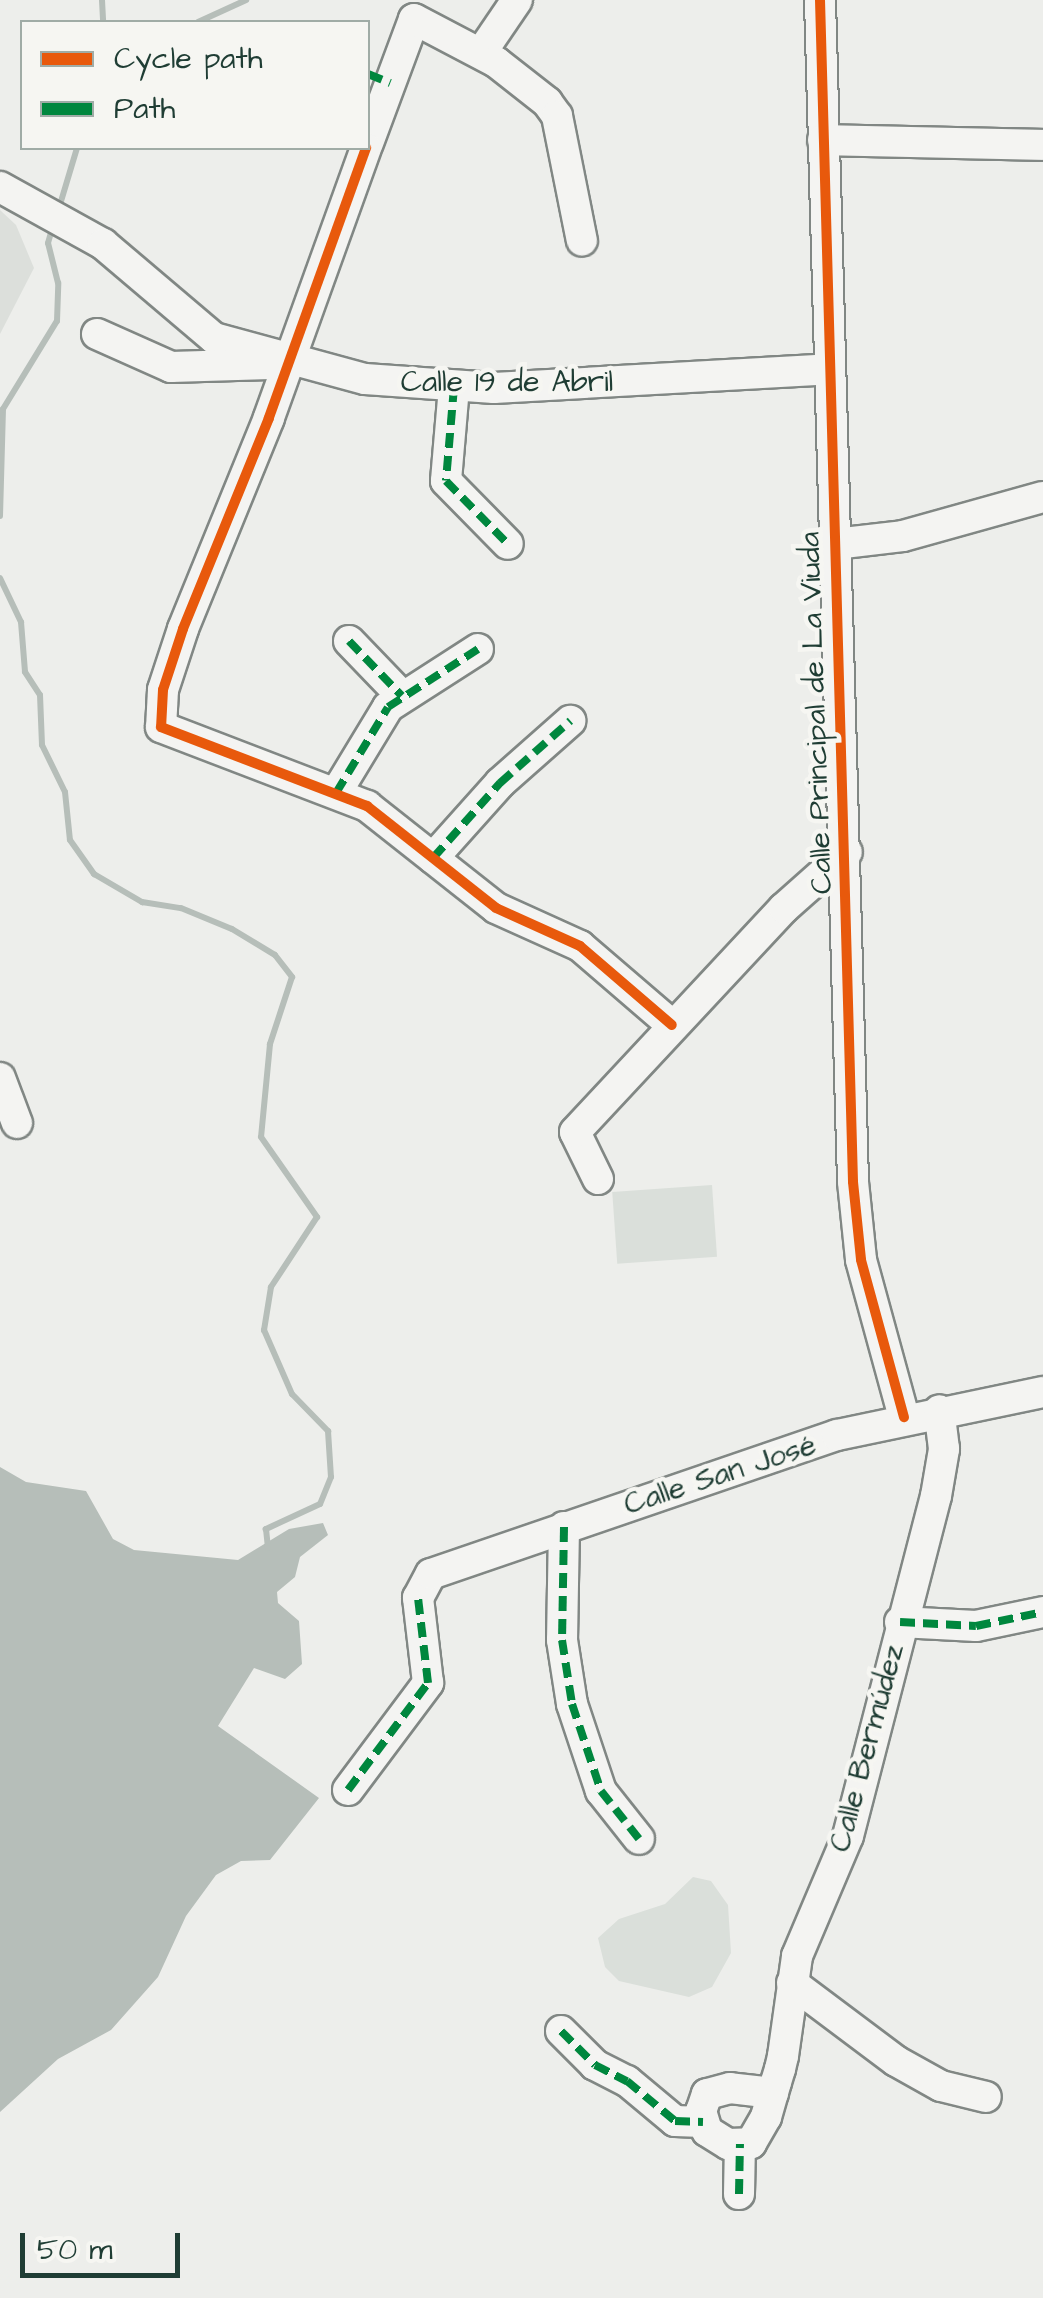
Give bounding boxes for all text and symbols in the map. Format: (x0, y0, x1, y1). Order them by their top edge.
legend (20, 20, 370, 150)
text: Cycle path (114, 38, 263, 80)
text: Path (114, 88, 175, 130)
street label: Calle 19 de Abril (401, 364, 613, 400)
street label: Calle Principal de La Viuda (792, 531, 840, 895)
street label: Calle San José (619, 1427, 821, 1523)
street label: Calle Bermúdez (822, 1640, 912, 1856)
scale bar (25, 2213, 185, 2275)
text: 50 m (37, 2229, 113, 2271)

